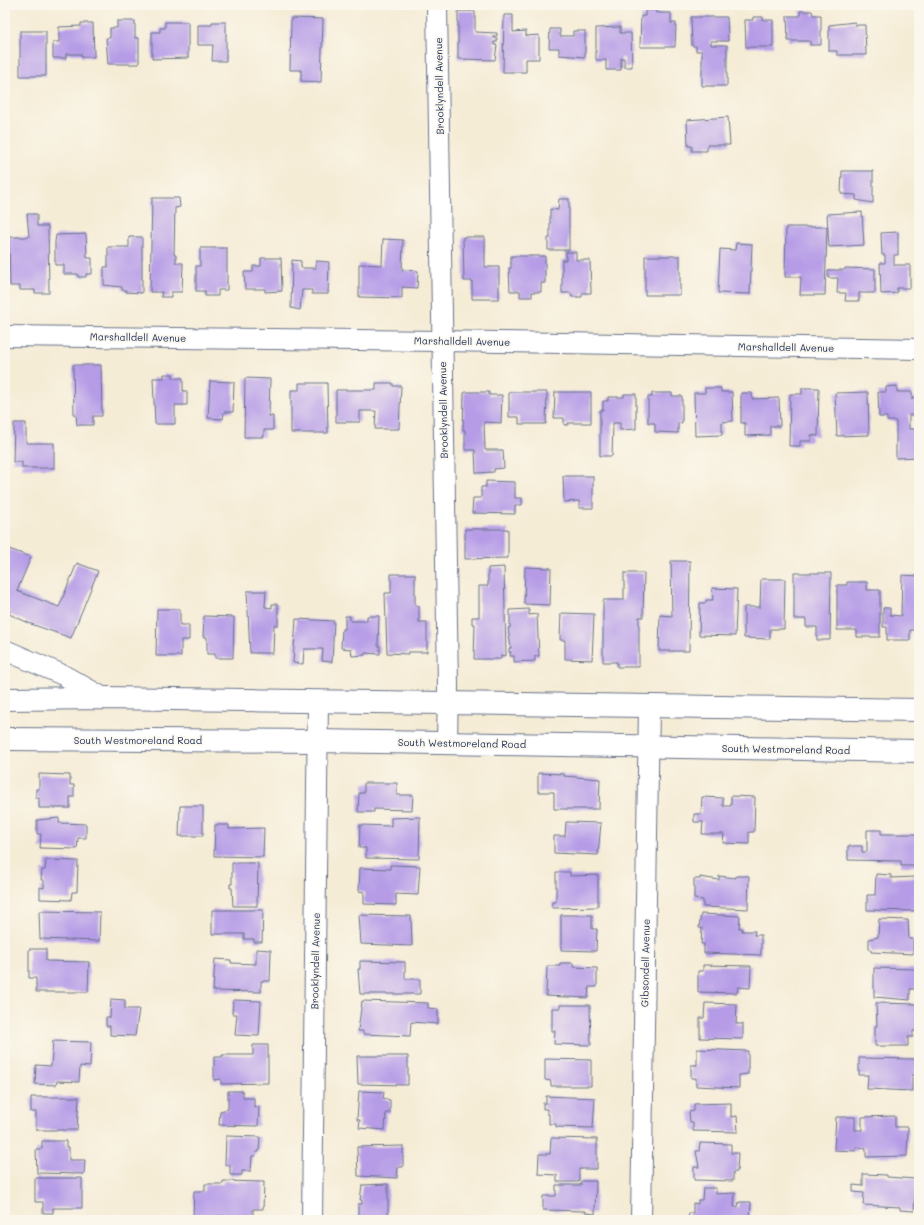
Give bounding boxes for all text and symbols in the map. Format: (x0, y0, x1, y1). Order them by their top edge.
street label: Brooklyndell Avenue (431, 37, 447, 135)
street label: Marshalldell Avenue (90, 329, 186, 345)
street label: Marshalldell Avenue (414, 333, 510, 349)
street label: Marshalldell Avenue (738, 339, 834, 355)
street label: Brooklyndell Avenue (435, 361, 451, 459)
street label: South Westmoreland Road (74, 733, 202, 747)
street label: South Westmoreland Road (398, 735, 526, 751)
street label: South Westmoreland Road (722, 741, 850, 757)
street label: Brooklyndell Avenue (307, 912, 323, 1010)
street label: Gibsondell Avenue (637, 919, 653, 1007)

